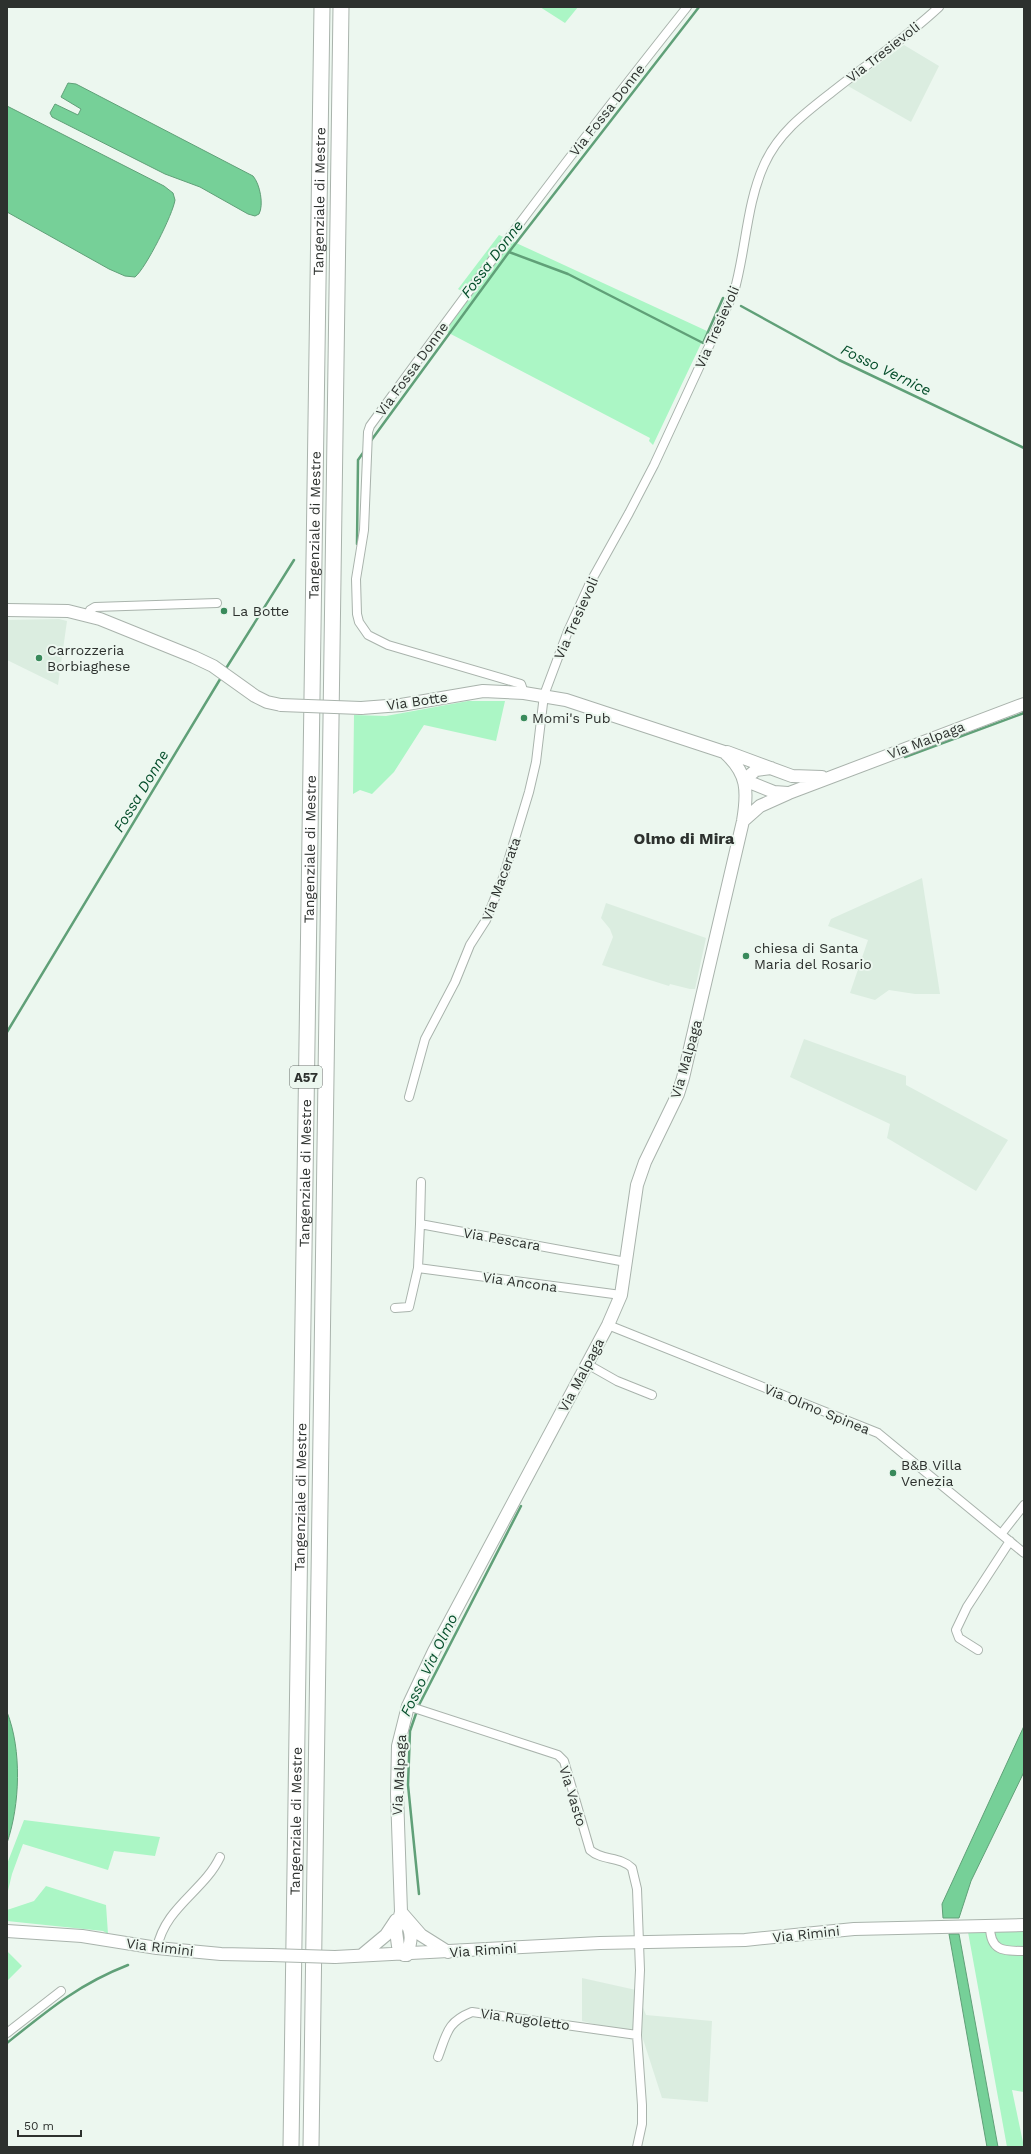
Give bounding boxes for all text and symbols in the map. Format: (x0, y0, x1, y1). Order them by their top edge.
street label: Via Tresievoli (843, 18, 923, 86)
street label: Via Fossa Donne (566, 61, 648, 159)
street label: Tangenziale di Mestre (310, 127, 328, 275)
water label: Fossa Donne (457, 217, 527, 301)
street label: Via Tresievoli (692, 283, 742, 371)
street label: Via Fossa Donne (372, 319, 452, 419)
water label: Fosso Vernice (838, 340, 934, 400)
street label: Tangenziale di Mestre (305, 451, 324, 599)
street label: Via Tresievoli (551, 574, 601, 662)
place label: La Botte (232, 603, 289, 619)
marker: La Botte (219, 606, 229, 616)
place label: Carrozzeria Borbiaghese (47, 642, 130, 674)
marker: Carrozzeria Borbiaghese (34, 653, 44, 663)
street label: Via Botte (385, 689, 449, 713)
place label: Momi's Pub (532, 710, 611, 726)
marker: Momi's Pub (519, 713, 529, 723)
street label: Via Malpaga (885, 718, 967, 762)
water label: Fossa Donne (109, 747, 173, 835)
street label: Tangenziale di Mestre (301, 775, 319, 923)
district label: Olmo di Mira (634, 829, 735, 848)
street label: Via Macerata (478, 835, 524, 923)
place label: chiesa di Santa Maria del Rosario (754, 940, 872, 972)
marker: chiesa di Santa Maria del Rosario (741, 951, 751, 961)
street label: Via Malpaga (667, 1018, 705, 1100)
road number: A57 (290, 1066, 322, 1088)
street label: Tangenziale di Mestre (296, 1099, 314, 1247)
street label: Via Pescara (462, 1224, 542, 1254)
street label: Via Ancona (482, 1269, 558, 1295)
street label: Via Malpaga (555, 1335, 607, 1415)
street label: Via Olmo Spinea (762, 1381, 872, 1438)
street label: Tangenziale di Mestre (291, 1423, 309, 1571)
place label: B&B Villa Venezia (901, 1457, 962, 1489)
marker: B&B Villa Venezia (888, 1468, 898, 1478)
water label: Fosso Via Olmo (396, 1611, 462, 1719)
street label: Via Malpaga (389, 1734, 409, 1816)
street label: Tangenziale di Mestre (287, 1747, 305, 1895)
street label: Via Vasto (556, 1764, 590, 1828)
street label: Via Rimini (772, 1923, 840, 1945)
street label: Via Rimini (125, 1935, 195, 1959)
street label: Via Rimini (449, 1940, 517, 1960)
street label: Via Rugoletto (479, 2005, 571, 2033)
scale bar (18, 2112, 81, 2138)
text: 50 m (24, 2119, 54, 2133)

